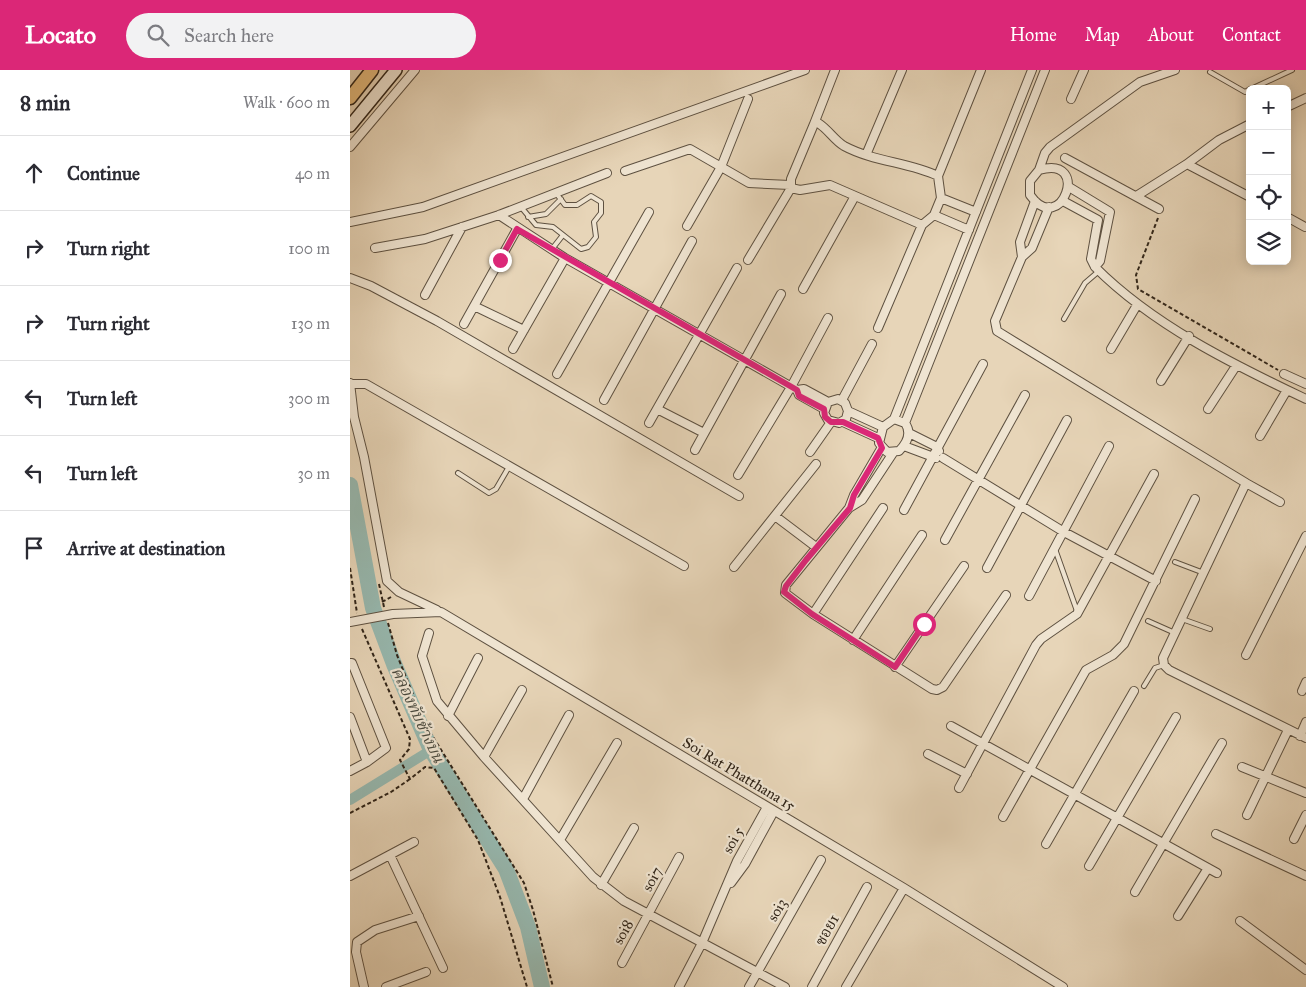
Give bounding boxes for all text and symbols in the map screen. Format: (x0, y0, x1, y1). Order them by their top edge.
search box (126, 13, 476, 58)
text: Locato (25, 20, 96, 50)
icon: search (144, 21, 172, 49)
text: Search here (184, 24, 274, 47)
text: Home (1010, 24, 1057, 46)
text: Map (1085, 24, 1120, 46)
text: About (1148, 24, 1194, 46)
text: Contact (1222, 24, 1281, 46)
map controls (1246, 85, 1291, 265)
button: + (1246, 85, 1291, 130)
text: 8 min (20, 90, 70, 116)
text: Walk · 600 m (243, 93, 330, 112)
button: − (1246, 130, 1291, 175)
icon: ahead (20, 159, 48, 187)
text: Continue (67, 162, 140, 185)
text: 40 m (295, 164, 330, 183)
button: locate (1246, 175, 1291, 220)
button: layers (1246, 220, 1291, 265)
icon: right (20, 234, 48, 262)
text: Turn right (67, 237, 150, 260)
text: 100 m (288, 239, 330, 258)
route end (489, 249, 512, 272)
icon: right (20, 309, 48, 337)
text: Turn right (67, 312, 150, 335)
text: 130 m (291, 314, 330, 333)
icon: left (20, 384, 48, 412)
text: Turn left (67, 387, 137, 410)
text: 300 m (288, 389, 330, 408)
icon: left (20, 459, 48, 487)
text: Turn left (67, 462, 137, 485)
text: 30 m (297, 464, 330, 483)
icon: arrive (20, 534, 48, 562)
text: Arrive at destination (67, 537, 225, 560)
route start (913, 613, 936, 636)
water label: คลองทับช้างบน (388, 664, 449, 766)
street label: Soi Rat Phatthana 15 (679, 733, 799, 815)
street label: soi 5 (718, 824, 748, 856)
street label: soi7 (638, 864, 666, 894)
street label: soi3 (763, 895, 791, 925)
street label: ซอย1 (811, 911, 843, 949)
street label: soi8 (609, 917, 637, 947)

